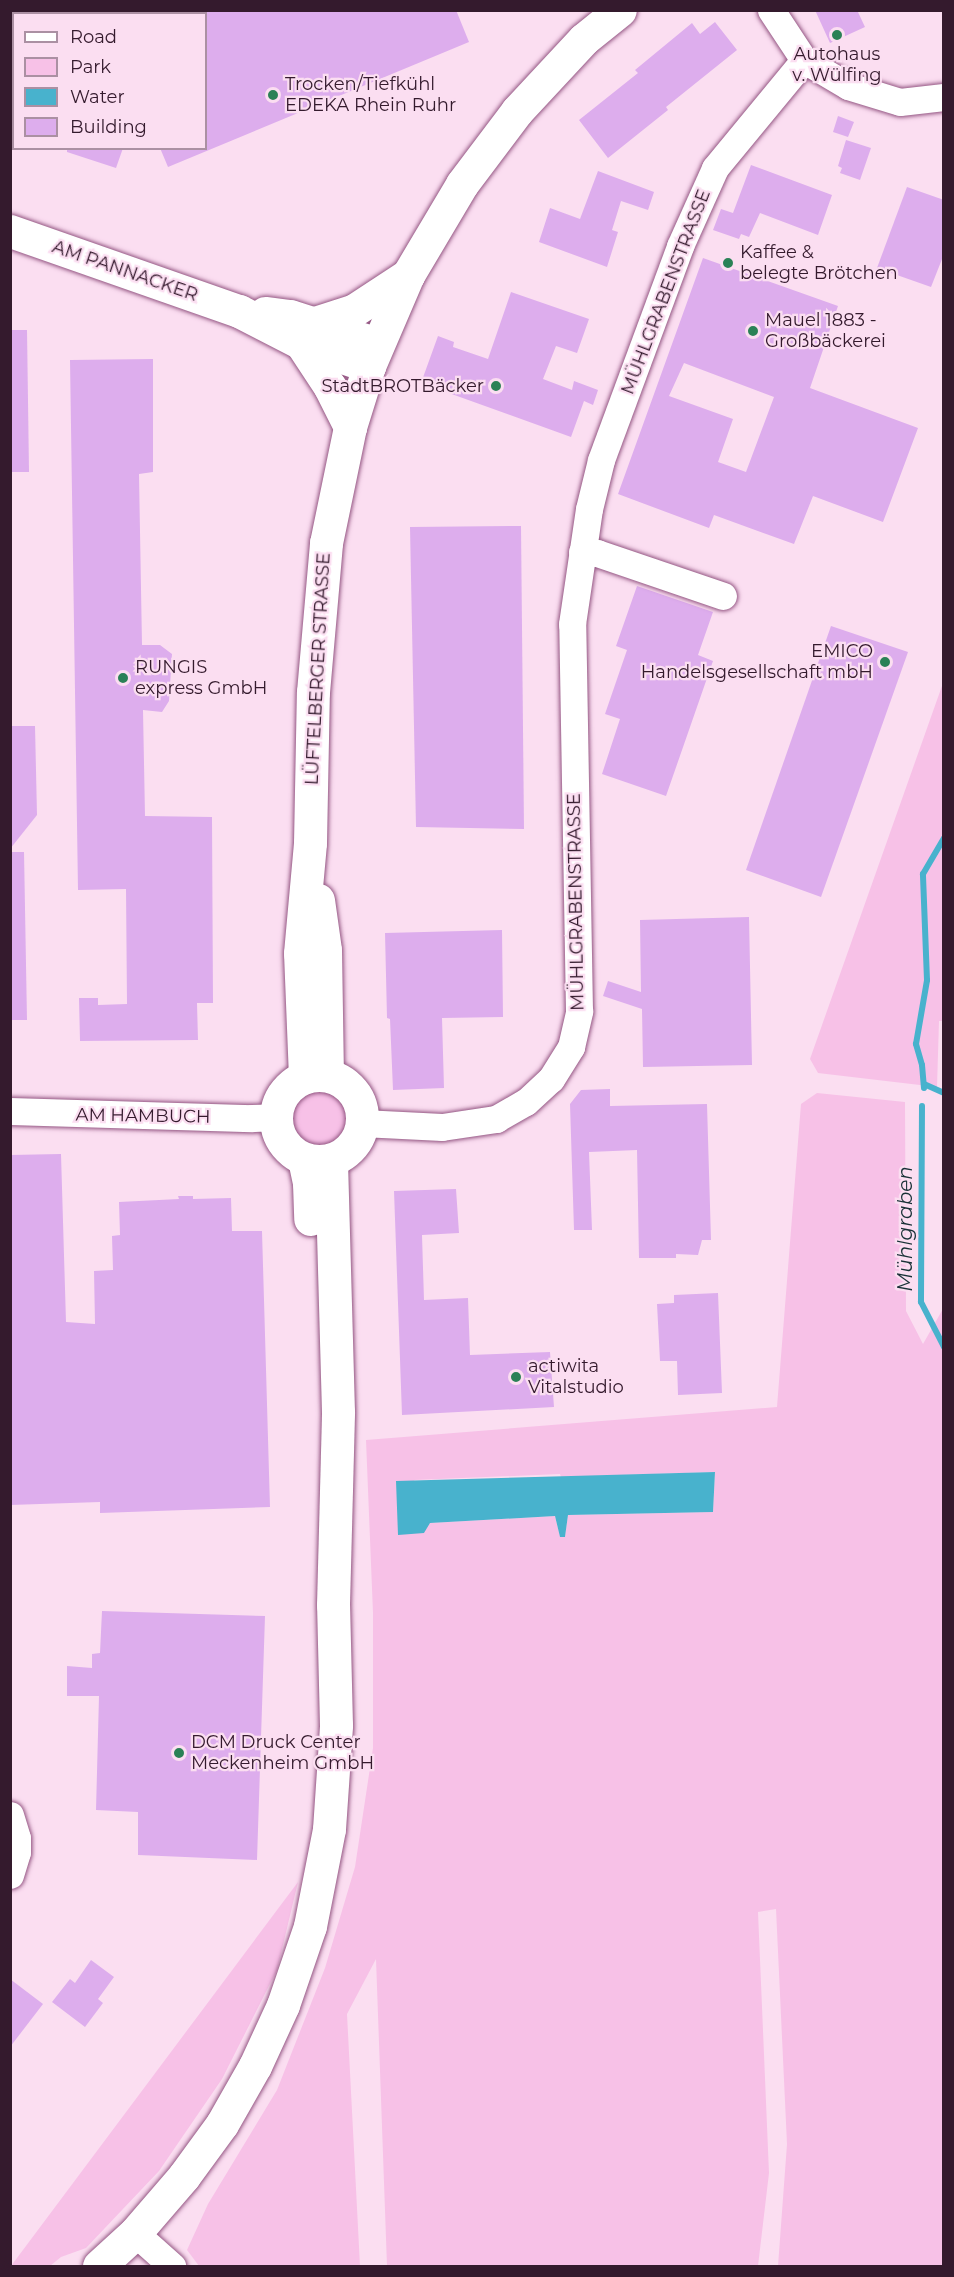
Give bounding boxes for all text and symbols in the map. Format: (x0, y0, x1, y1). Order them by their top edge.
legend (12, 12, 207, 150)
text: Road (70, 26, 117, 48)
marker: Autohaus v. Wülfing (830, 28, 844, 42)
place label: Autohaus v. Wülfing (792, 44, 882, 86)
text: Park (70, 56, 111, 78)
place label: Trocken/Tiefkühl EDEKA Rhein Ruhr (285, 74, 456, 116)
text: Water (70, 86, 125, 108)
marker: Trocken/Tiefkühl EDEKA Rhein Ruhr (266, 88, 280, 102)
text: Building (70, 116, 147, 138)
street label: MÜHLGRABENSTRASSE (617, 186, 715, 398)
street label: AM PANNACKER (49, 236, 201, 306)
place label: Kaffee & belegte Brötchen (740, 242, 898, 284)
marker: Kaffee & belegte Brötchen (721, 256, 735, 270)
place label: Mauel 1883 - Großbäckerei (765, 310, 886, 352)
marker: Mauel 1883 - Großbäckerei (746, 324, 760, 338)
place label: StadtBROTBäcker (322, 375, 484, 397)
marker: StadtBROTBäcker (489, 379, 503, 393)
street label: LÜFTELBERGER STRASSE (301, 552, 335, 786)
place label: EMICO Handelsgesellschaft mbH (641, 641, 873, 684)
marker: EMICO Handelsgesellschaft mbH (878, 655, 892, 669)
place label: RUNGIS express GmbH (135, 657, 267, 700)
marker: RUNGIS express GmbH (116, 671, 130, 685)
street label: MÜHLGRABENSTRASSE (563, 793, 589, 1011)
street label: AM HAMBUCH (75, 1104, 211, 1128)
water label: Mühlgraben (893, 1166, 917, 1292)
place label: actiwita Vitalstudio (528, 1356, 624, 1398)
marker: actiwita Vitalstudio (509, 1370, 523, 1384)
place label: DCM Druck Center Meckenheim GmbH (191, 1732, 374, 1774)
marker: DCM Druck Center Meckenheim GmbH (172, 1746, 186, 1760)

